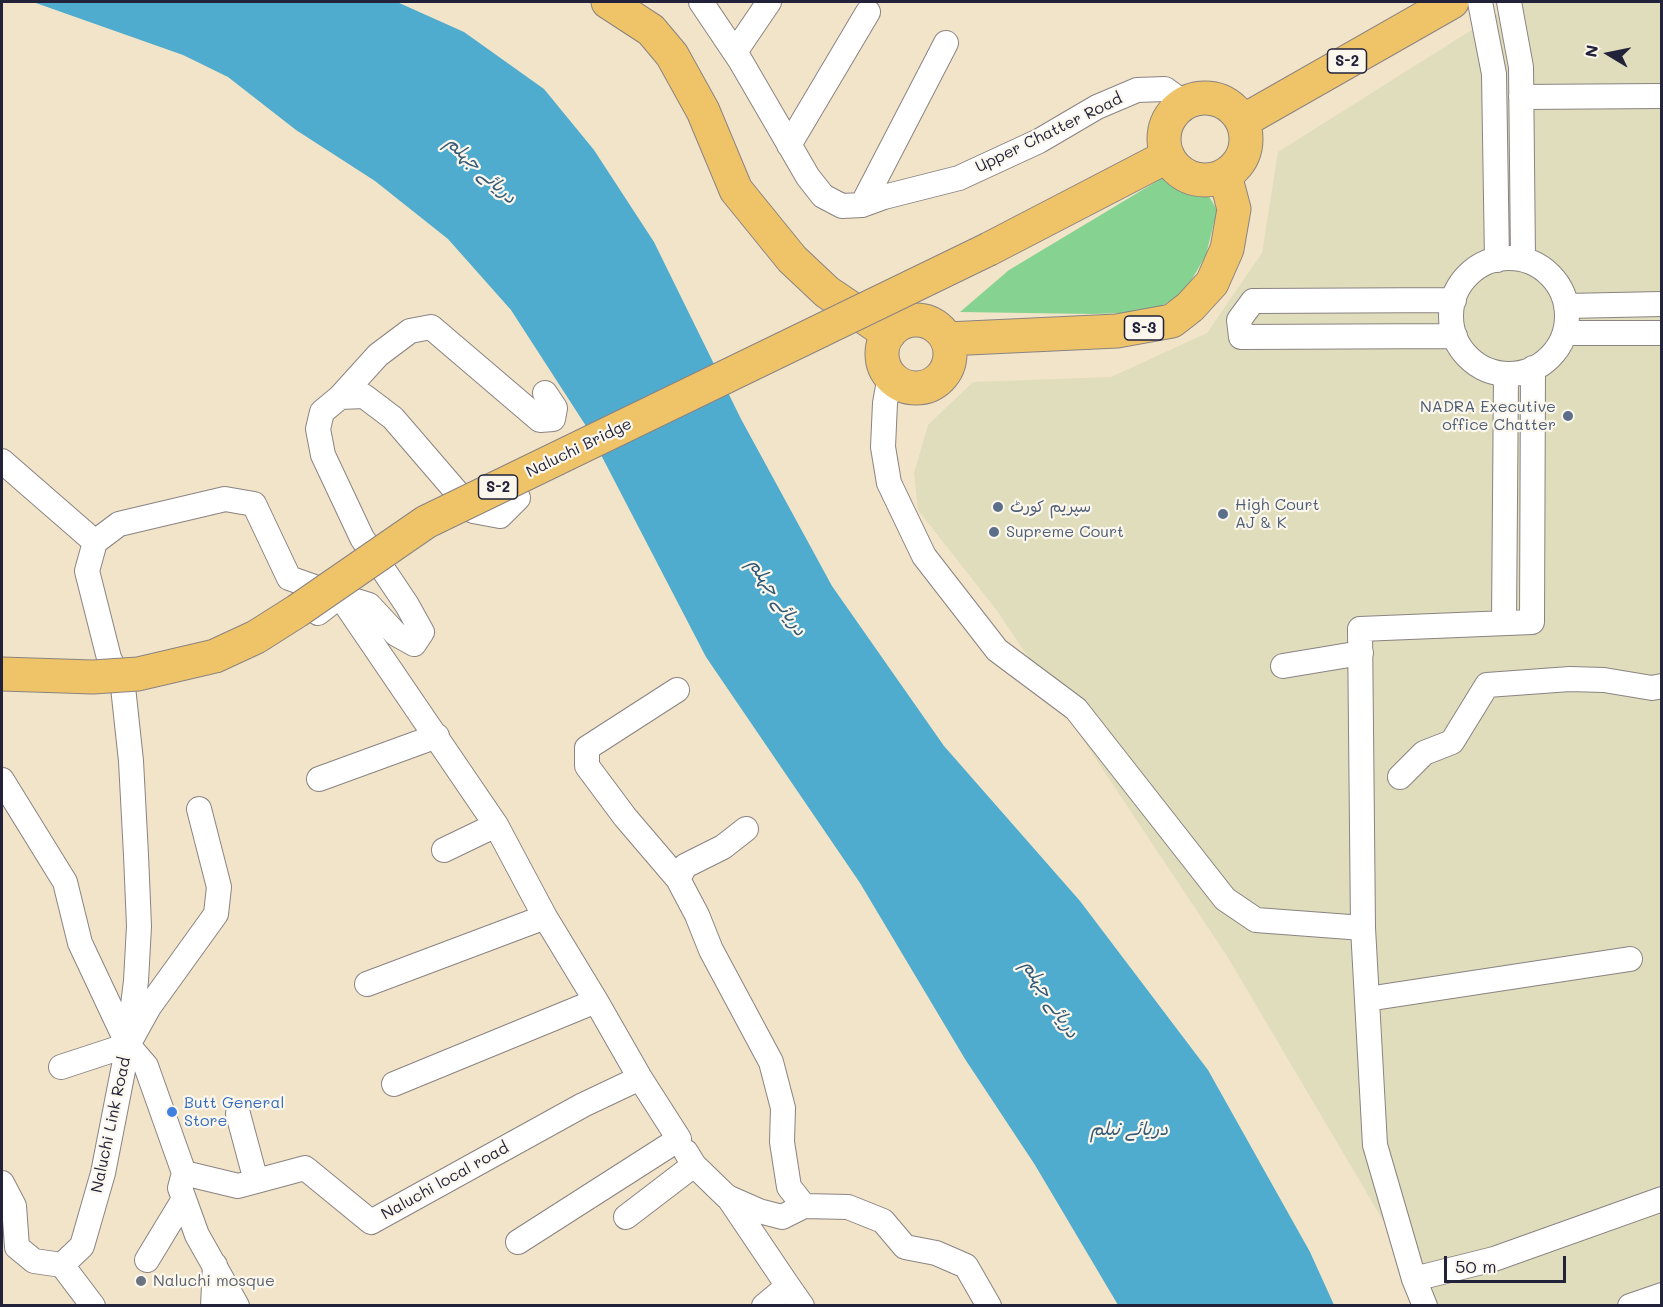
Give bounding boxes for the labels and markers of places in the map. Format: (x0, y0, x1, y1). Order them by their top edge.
place label: NADRA Executive office Chatter (1420, 397, 1556, 435)
marker: NADRA Executive office Chatter (1561, 409, 1575, 423)
place label: High Court AJ & K (1235, 495, 1319, 533)
place label: سپریم کورٹ (1010, 497, 1091, 517)
marker: سپریم کورٹ (991, 500, 1005, 514)
marker: High Court AJ & K (1216, 507, 1230, 521)
place label: Supreme Court (1006, 522, 1124, 542)
marker: Supreme Court (987, 525, 1001, 539)
place label: Butt General Store (184, 1093, 284, 1131)
marker: Butt General Store (165, 1105, 179, 1119)
place label: Naluchi mosque (153, 1271, 275, 1291)
marker: Naluchi mosque (134, 1274, 148, 1288)

